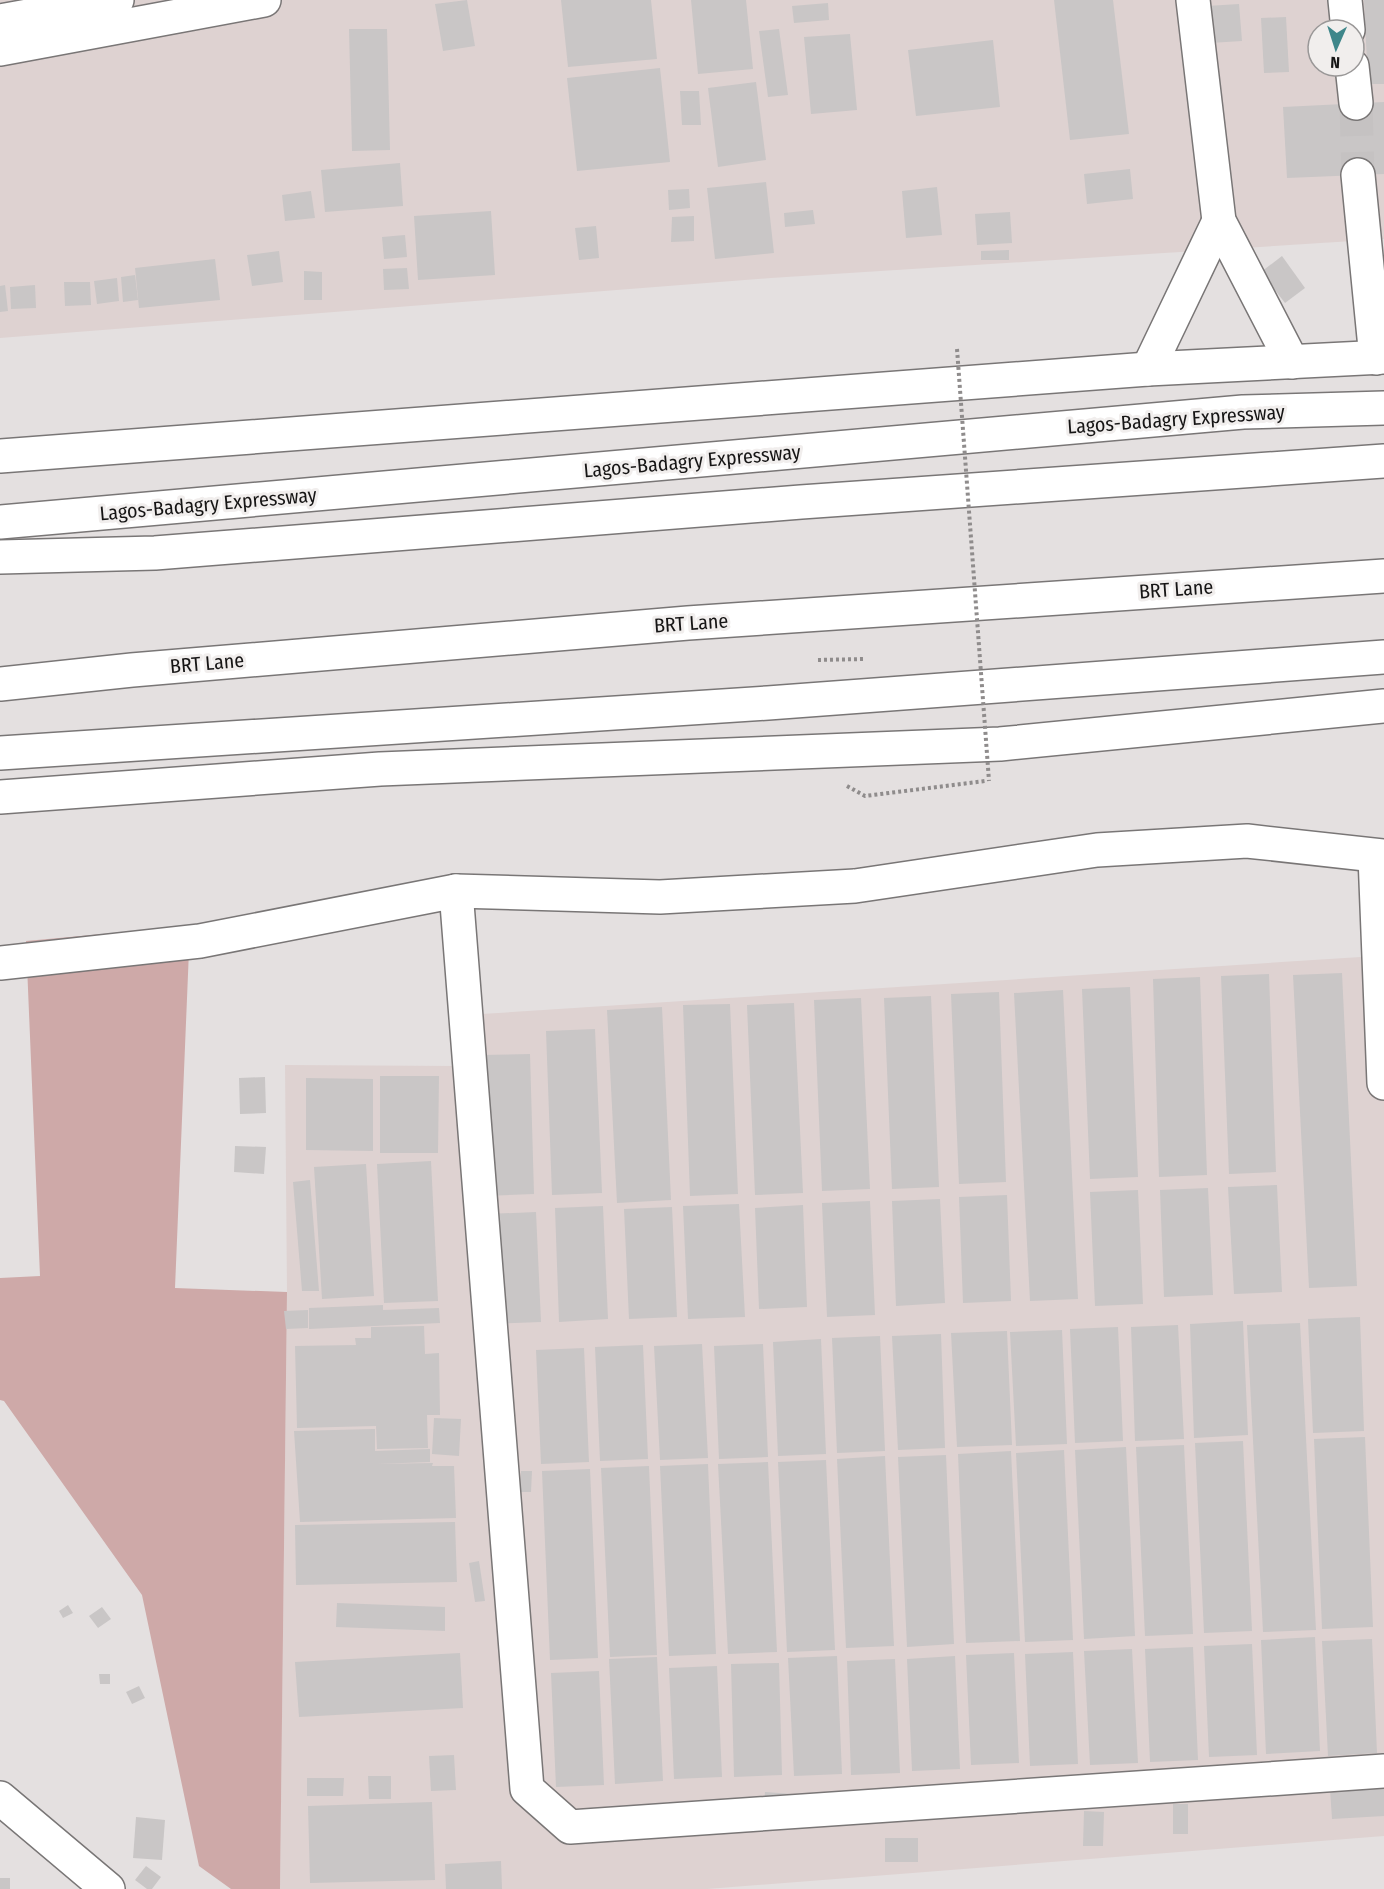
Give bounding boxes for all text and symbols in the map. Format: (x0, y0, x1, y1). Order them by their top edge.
north arrow (1306, 18, 1366, 78)
text: N (1330, 53, 1341, 72)
street label: Lagos-Badagry Expressway (1067, 399, 1286, 439)
street label: Lagos-Badagry Expressway (582, 440, 802, 482)
street label: Lagos-Badagry Expressway (98, 483, 318, 525)
street label: BRT Lane (1138, 574, 1214, 604)
street label: BRT Lane (653, 608, 729, 638)
street label: BRT Lane (169, 648, 245, 678)

